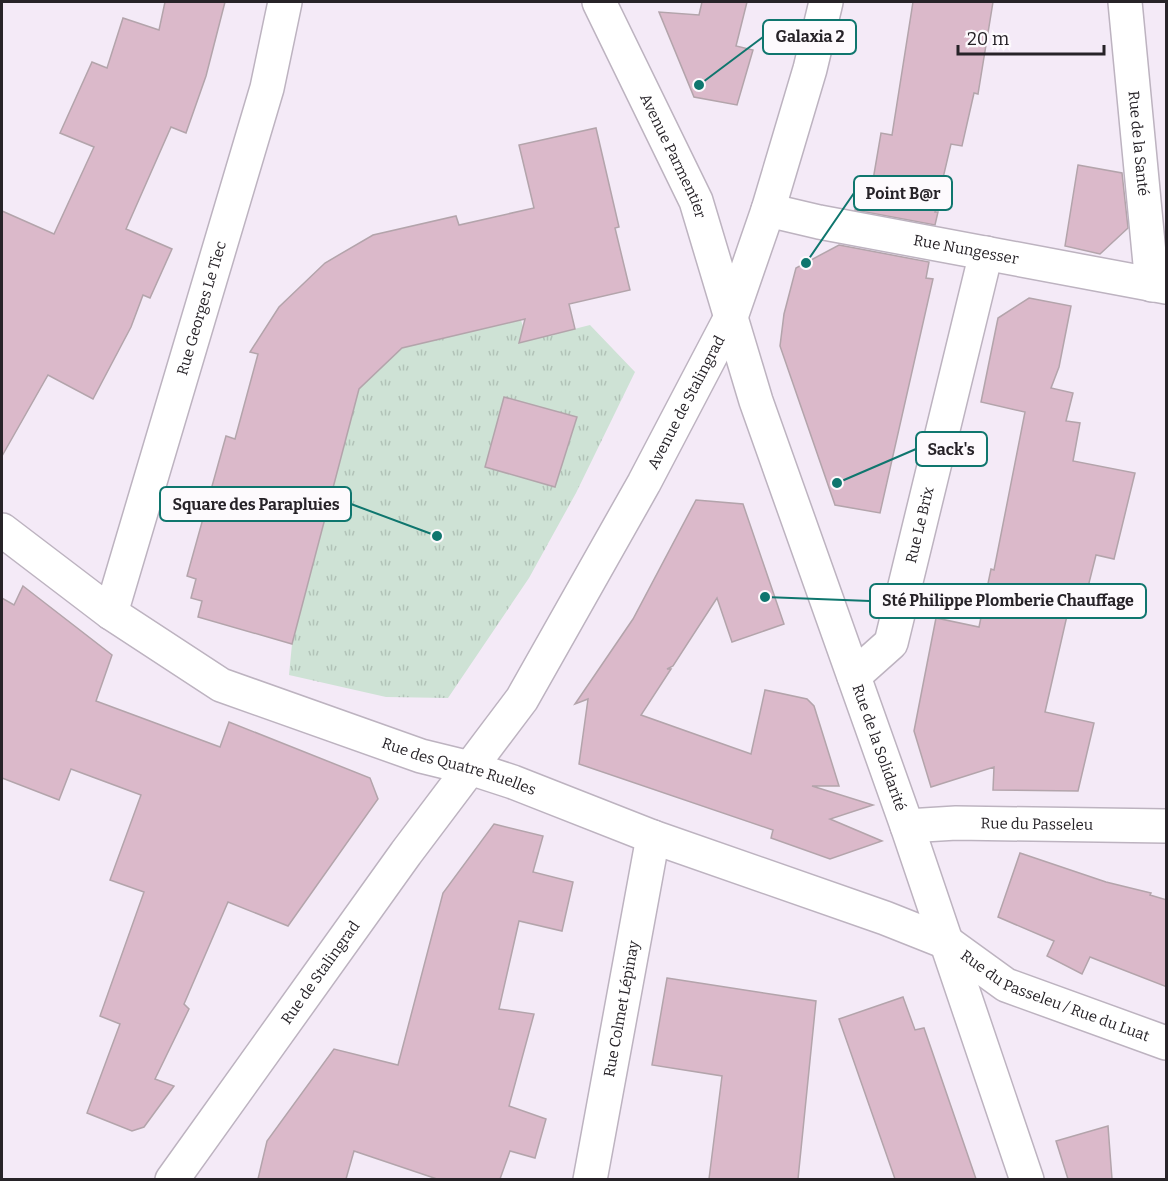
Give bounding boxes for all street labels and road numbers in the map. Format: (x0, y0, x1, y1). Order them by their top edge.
street label: Rue de la Santé (1125, 90, 1152, 197)
street label: Avenue Parmentier (636, 91, 710, 221)
street label: Rue Nungesser (912, 231, 1020, 268)
street label: Rue Georges Le Tiec (173, 239, 230, 377)
street label: Avenue de Stalingrad (644, 333, 729, 472)
street label: Rue Le Brix (902, 484, 938, 565)
street label: Rue de la Solidarité (848, 682, 910, 813)
street label: Rue des Quatre Ruelles (379, 734, 538, 799)
street label: Rue du Passeleu (980, 814, 1093, 834)
street label: Rue de Stalingrad (277, 918, 363, 1028)
street label: Rue Colmet Lépinay (600, 939, 643, 1079)
street label: Rue du Passeleu / Rue du Luat (957, 946, 1152, 1045)

